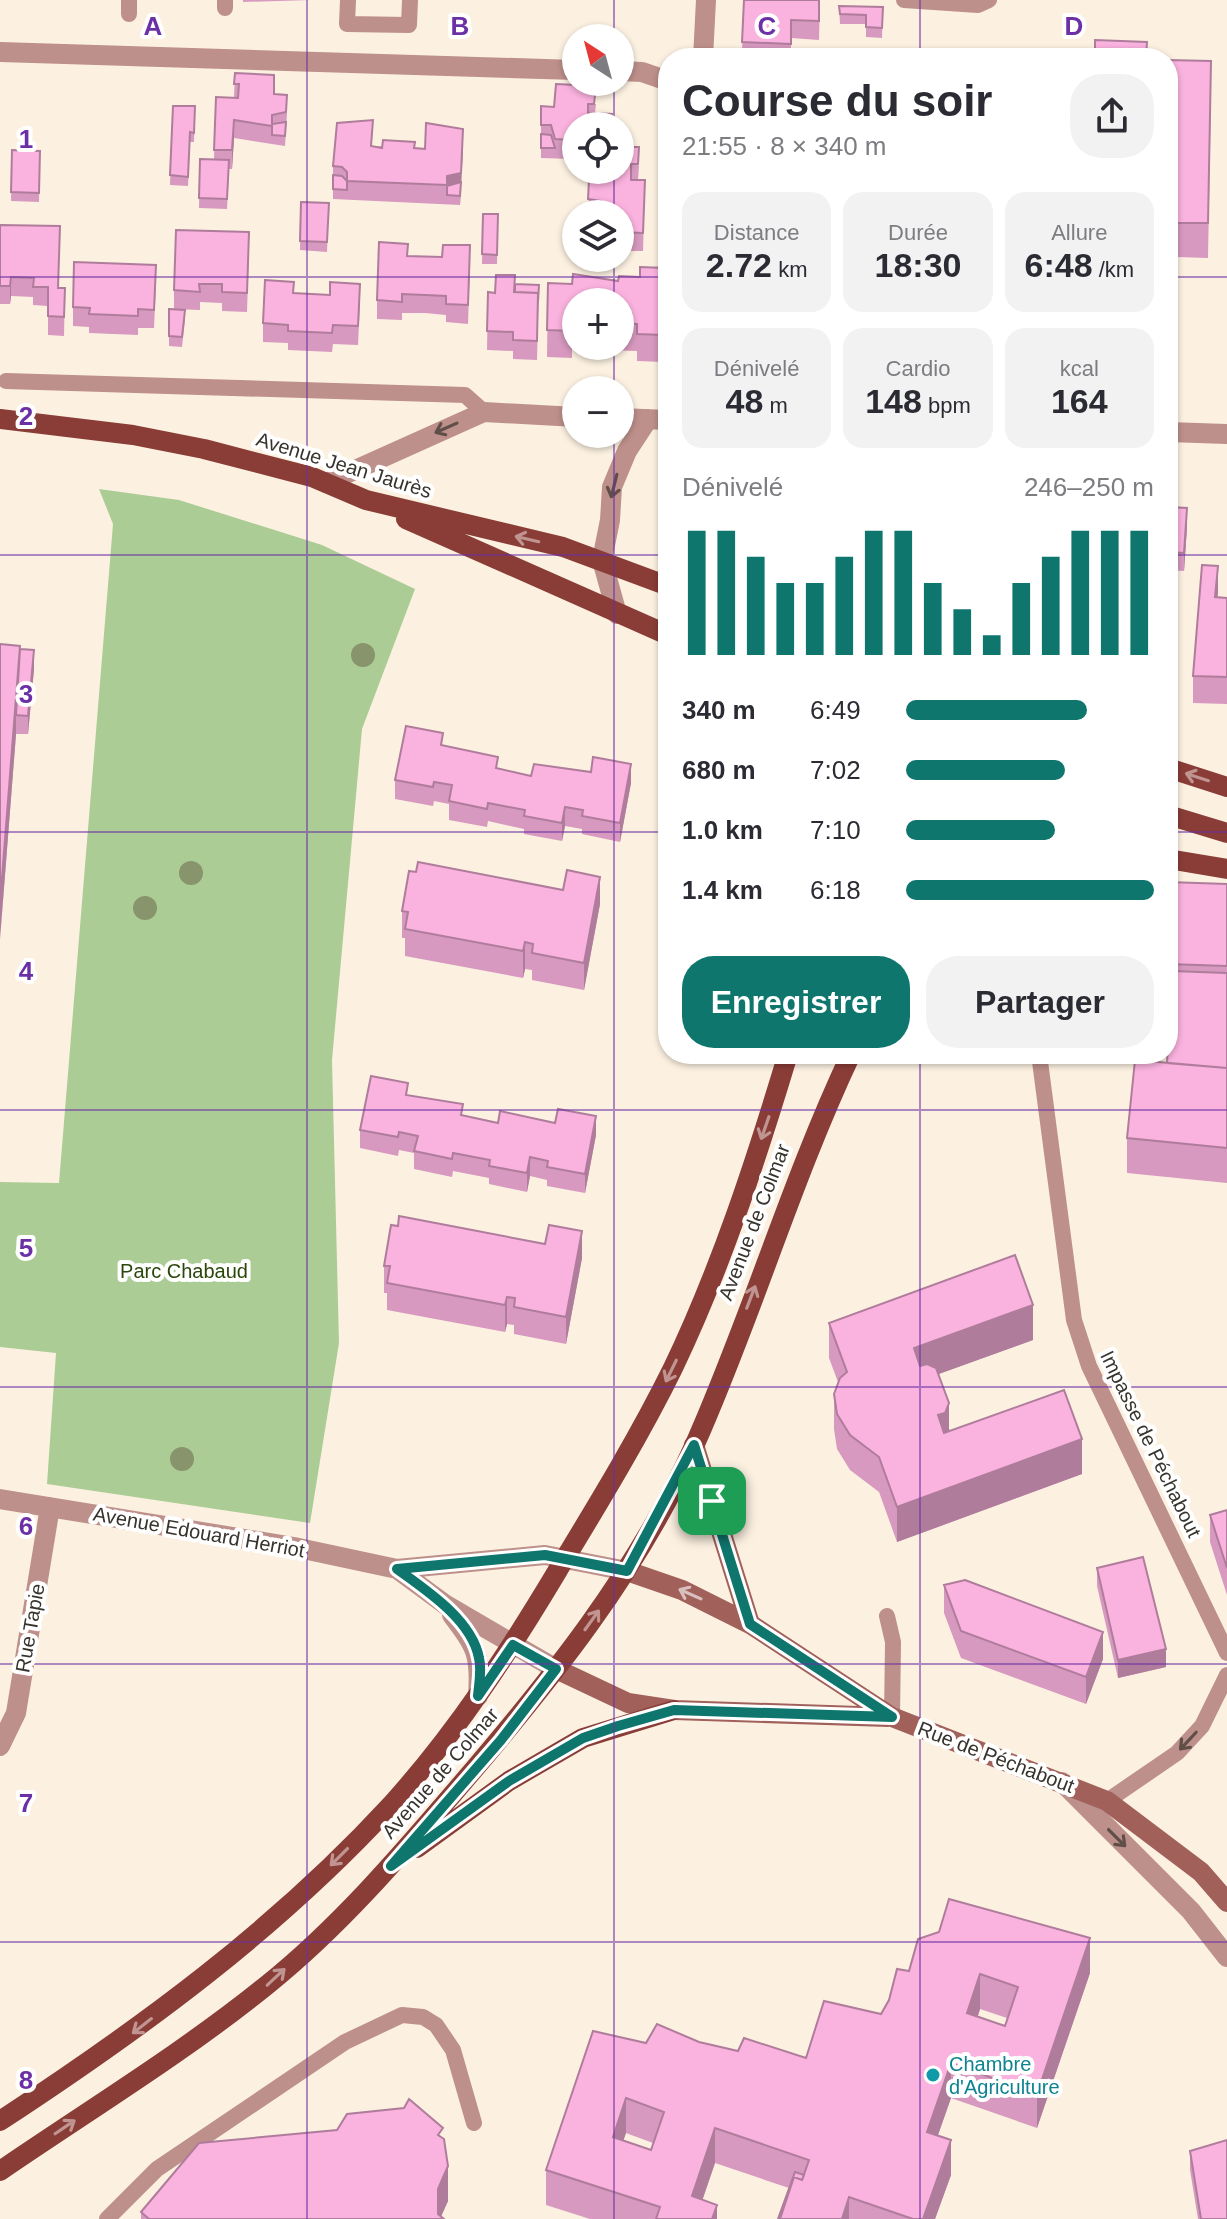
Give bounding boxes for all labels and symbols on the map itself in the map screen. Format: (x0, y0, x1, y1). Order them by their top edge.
text: A (144, 11, 163, 41)
text: B (451, 11, 469, 41)
text: C (758, 11, 777, 41)
text: D (1065, 11, 1083, 41)
north arrow (562, 24, 634, 96)
text: 1 (19, 124, 33, 154)
text: 2 (19, 401, 33, 431)
one-way arrow (434, 422, 458, 437)
street label: Avenue Jean Jaurès (254, 428, 434, 502)
one-way arrow (606, 473, 621, 498)
one-way arrow (514, 531, 540, 546)
text: 3 (19, 679, 33, 709)
one-way arrow (1185, 769, 1211, 784)
text: 4 (19, 956, 34, 986)
one-way arrow (756, 1116, 771, 1141)
street label: Avenue de Colmar (714, 1141, 794, 1303)
text: 5 (19, 1233, 33, 1263)
park label: Parc Chabaud (120, 1260, 248, 1282)
one-way arrow (745, 1285, 759, 1310)
street label: Impasse de Péchabout (1096, 1347, 1206, 1541)
one-way arrow (663, 1358, 678, 1382)
pin (678, 1467, 746, 1535)
street label: Avenue Edouard Herriot (92, 1503, 307, 1562)
text: 6 (19, 1511, 33, 1541)
street label: Rue Tapie (11, 1582, 49, 1674)
one-way arrow (678, 1585, 703, 1600)
one-way arrow (583, 1610, 600, 1631)
street label: Avenue de Colmar (377, 1703, 503, 1843)
street label: Rue de Péchabout (915, 1717, 1078, 1797)
one-way arrow (1180, 1731, 1198, 1751)
text: 7 (19, 1788, 33, 1818)
one-way arrow (1107, 1828, 1126, 1847)
one-way arrow (329, 1847, 349, 1866)
one-way arrow (266, 1967, 286, 1986)
one-way arrow (132, 2017, 153, 2034)
place label: Chambre d'Agriculture (949, 2053, 1060, 2098)
text: 8 (19, 2065, 33, 2095)
marker: Chambre d'Agriculture (924, 2066, 942, 2084)
one-way arrow (53, 2119, 75, 2135)

